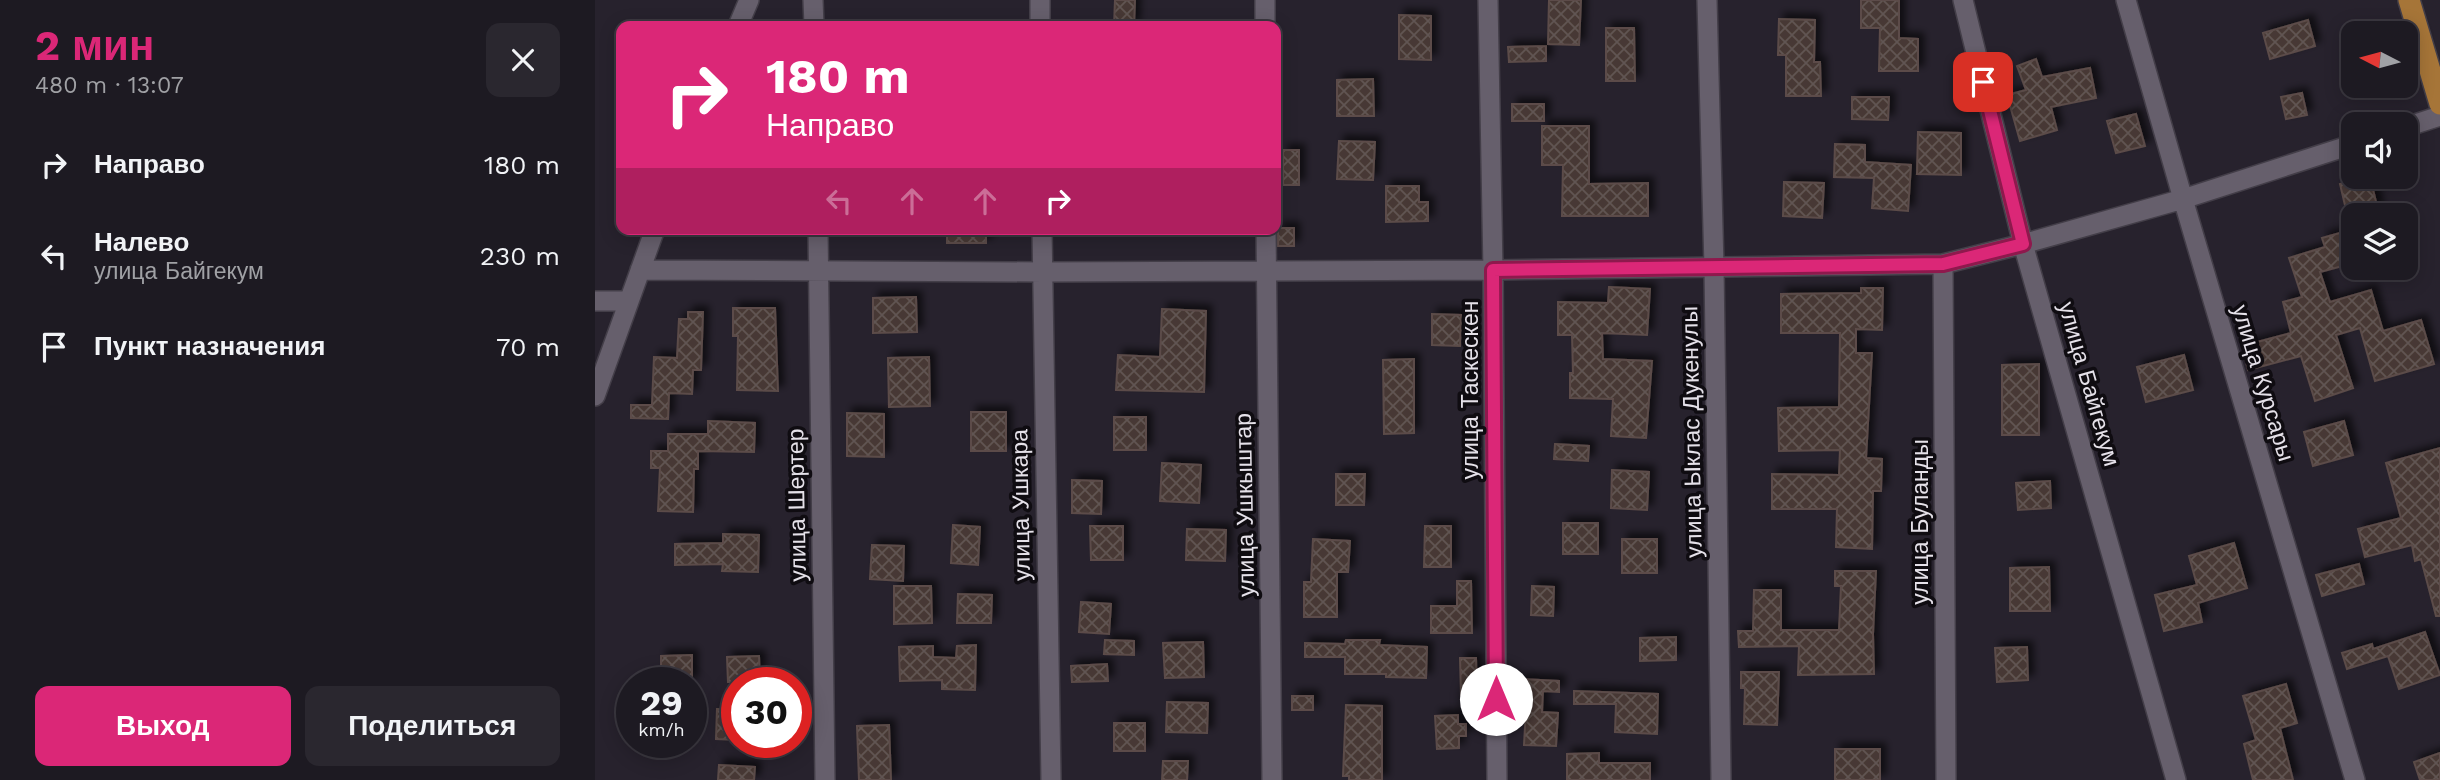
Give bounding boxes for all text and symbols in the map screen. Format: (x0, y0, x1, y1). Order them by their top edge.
text: 2 мин (35, 21, 154, 70)
north arrow (2341, 21, 2419, 98)
map controls (2341, 21, 2418, 280)
button: close (486, 23, 560, 97)
text: 180 m (766, 47, 910, 105)
icon: right (651, 49, 742, 140)
pin (1953, 52, 2013, 112)
icon: arrive (1964, 63, 2002, 101)
text: 480 m · 13:07 (35, 72, 184, 99)
text: Направо (766, 106, 894, 144)
button: sound (2341, 112, 2418, 189)
icon: right (35, 146, 73, 184)
text: Направо (94, 149, 205, 179)
text: 180 m (484, 150, 560, 180)
icon: left (820, 182, 858, 220)
icon: ahead (893, 182, 931, 220)
icon: ahead (966, 182, 1004, 220)
icon: right (1039, 182, 1077, 220)
button: layers (2341, 203, 2418, 280)
text: Налево (94, 227, 189, 257)
icon: left (35, 237, 73, 275)
text: 230 m (480, 241, 560, 271)
text: улица Байгекум (94, 258, 264, 285)
street label: улица Байгекум (2053, 299, 2125, 469)
street label: улица Таскескен (1457, 301, 1484, 479)
street label: улица Курсары (2226, 302, 2300, 464)
street label: улица Ыклас Дукенулы (1676, 306, 1708, 558)
icon: arrive (35, 328, 73, 366)
text: Пункт назначения (94, 331, 325, 361)
text: 70 m (496, 332, 560, 362)
street label: улица Ушкыштар (1230, 413, 1260, 597)
street label: улица Шертер (782, 428, 812, 582)
street label: улица Ушкара (1006, 429, 1036, 581)
street label: улица Буланды (1907, 439, 1934, 605)
position arrow (1459, 662, 1533, 736)
speed limit sign: 30 (721, 667, 812, 758)
text: 29 (640, 682, 683, 724)
button: Выход (35, 686, 291, 766)
button: Поделиться (305, 686, 560, 766)
text: km/h (638, 719, 685, 740)

